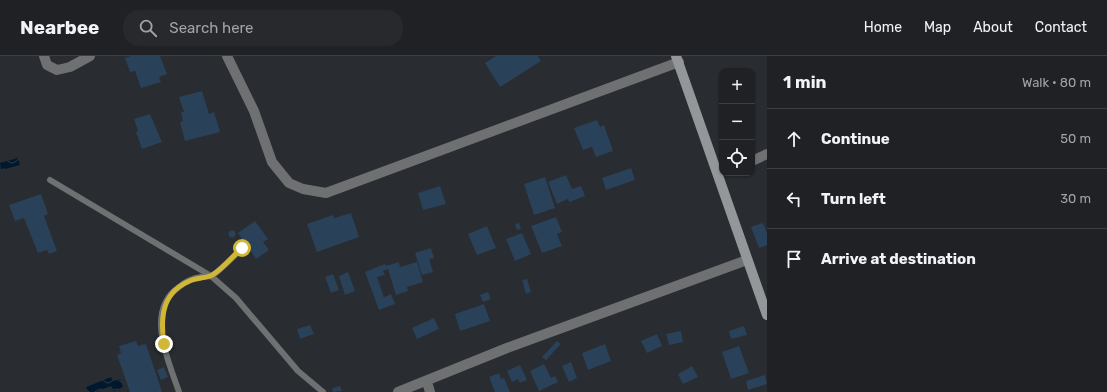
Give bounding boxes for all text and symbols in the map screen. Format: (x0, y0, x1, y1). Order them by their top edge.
search box (123, 10, 403, 46)
text: Nearbee (20, 16, 99, 39)
icon: search (137, 17, 159, 39)
text: Search here (169, 19, 254, 37)
text: Home (864, 19, 902, 36)
text: Map (924, 19, 951, 36)
text: About (973, 19, 1013, 36)
text: Contact (1035, 19, 1087, 36)
map controls (719, 68, 755, 176)
button: + (719, 68, 755, 104)
text: 1 min (783, 72, 826, 92)
text: Walk · 80 m (1022, 75, 1091, 90)
button: − (719, 104, 755, 140)
icon: ahead (783, 128, 805, 150)
text: Continue (821, 130, 890, 148)
text: 50 m (1060, 131, 1091, 146)
button: locate (719, 140, 755, 176)
icon: left (783, 188, 805, 210)
text: Turn left (821, 190, 886, 208)
text: 30 m (1060, 191, 1091, 206)
route start (233, 239, 251, 257)
icon: arrive (783, 248, 805, 270)
text: Arrive at destination (821, 250, 976, 268)
route end (155, 335, 173, 353)

